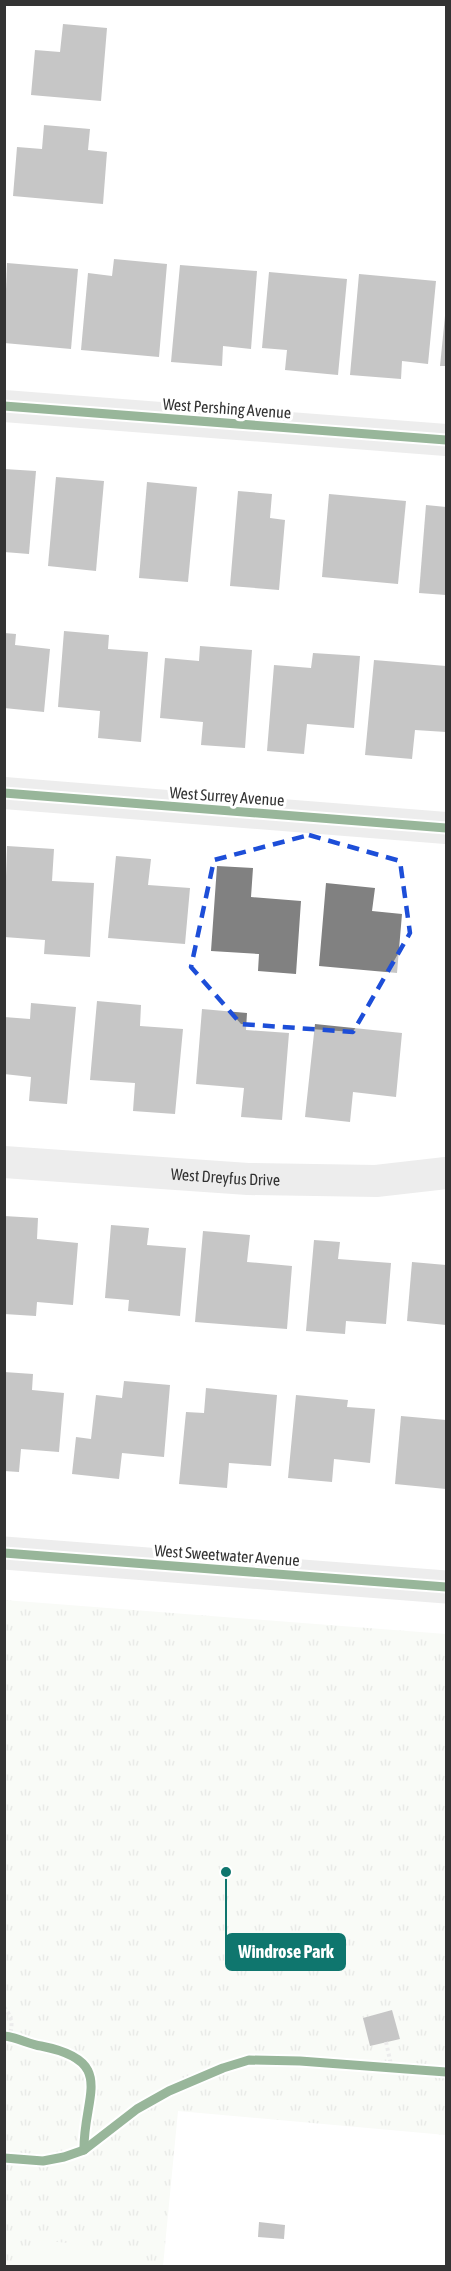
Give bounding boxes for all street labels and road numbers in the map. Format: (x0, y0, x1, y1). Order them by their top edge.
street label: West Pershing Avenue (162, 395, 292, 422)
street label: West Surrey Avenue (169, 783, 285, 810)
street label: West Dreyfus Drive (170, 1165, 280, 1189)
street label: West Sweetwater Avenue (154, 1541, 300, 1569)

